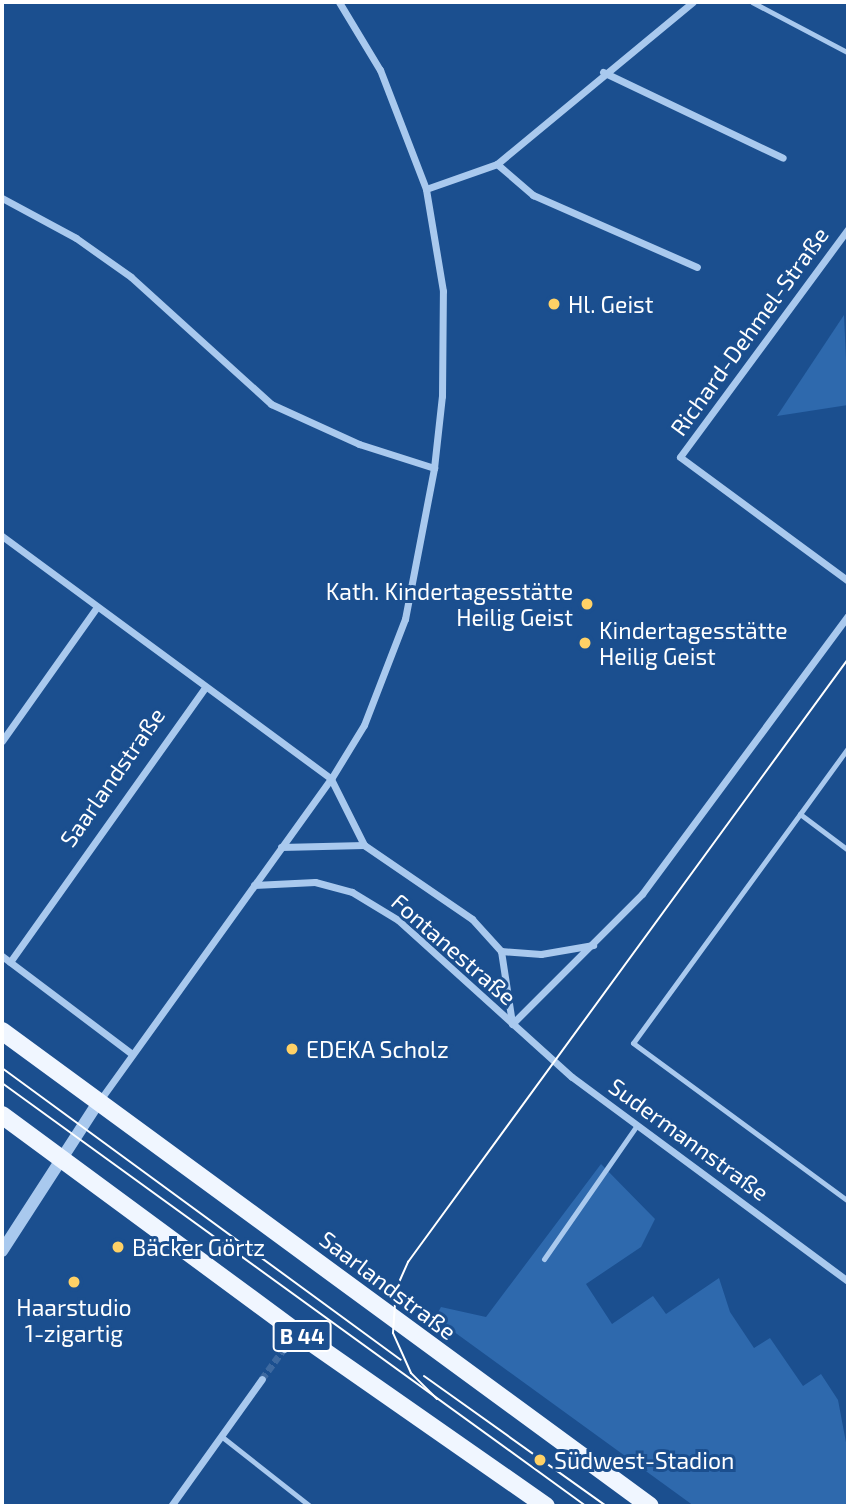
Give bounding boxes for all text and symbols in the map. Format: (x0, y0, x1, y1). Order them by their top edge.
street label: Richard-Dehmel-Straße (664, 221, 834, 441)
place label: Hl. Geist (568, 290, 654, 318)
marker: Hl. Geist (546, 296, 562, 312)
place label: Kath. Kindertagesstätte Heilig Geist (326, 577, 573, 631)
marker: Kath. Kindertagesstätte Heilig Geist (579, 596, 595, 612)
place label: Kindertagesstätte Heilig Geist (599, 616, 788, 670)
marker: Kindertagesstätte Heilig Geist (577, 635, 593, 651)
street label: Saarlandstraße (54, 702, 170, 852)
street label: Fontanestraße (386, 888, 522, 1010)
place label: EDEKA Scholz (306, 1035, 449, 1063)
marker: EDEKA Scholz (284, 1041, 300, 1057)
street label: Sudermannstraße (604, 1072, 774, 1206)
street label: Saarlandstraße (314, 1225, 462, 1345)
place label: Bäcker Görtz (132, 1233, 265, 1261)
marker: Bäcker Görtz (110, 1239, 126, 1255)
marker: Haarstudio 1-zigartig (66, 1274, 82, 1290)
place label: Haarstudio 1-zigartig (16, 1293, 132, 1347)
road number: B 44 (272, 1318, 332, 1354)
place label: Südwest-Stadion (554, 1446, 734, 1474)
marker: Südwest-Stadion (532, 1452, 548, 1468)

